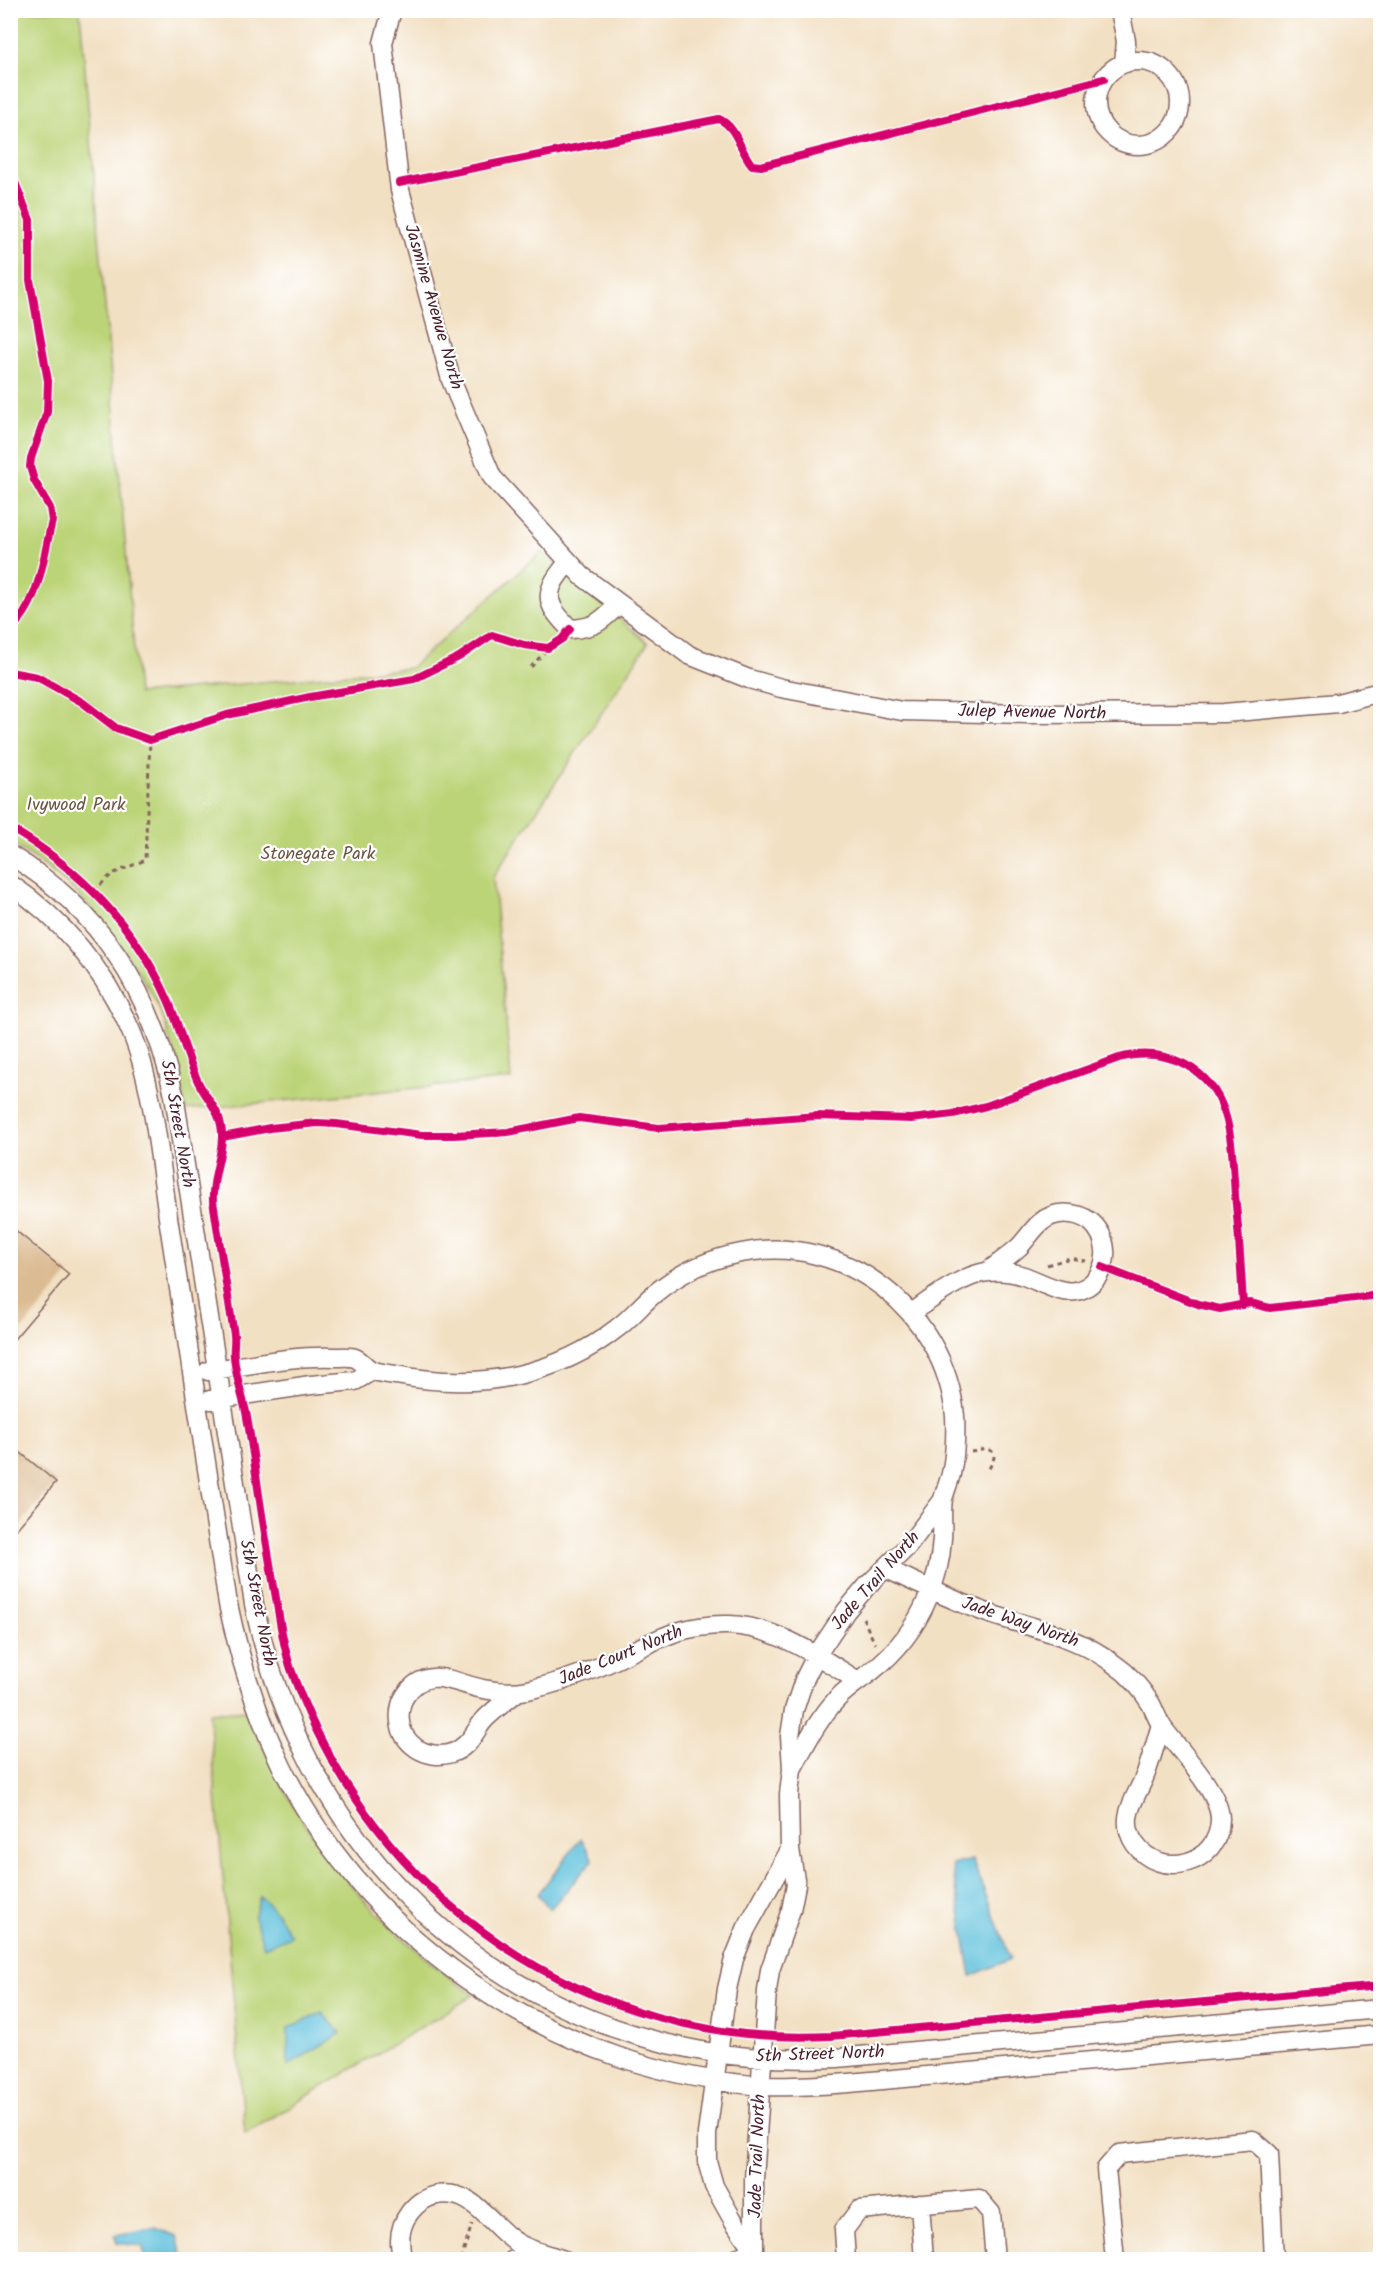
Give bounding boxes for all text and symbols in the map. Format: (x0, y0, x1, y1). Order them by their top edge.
street label: Jasmine Avenue North (395, 221, 471, 393)
street label: Julep Avenue North (957, 697, 1107, 729)
park label: Ivywood Park (27, 791, 126, 820)
park label: Stonegate Park (261, 840, 376, 869)
street label: 5th Street North (151, 1058, 203, 1190)
street label: Jade Trail North (824, 1525, 928, 1637)
street label: 5th Street North (230, 1537, 284, 1669)
street label: Jade Way North (957, 1589, 1083, 1657)
street label: Jade Court North (554, 1618, 688, 1694)
street label: 5th Street North (755, 2038, 885, 2072)
street label: Jade Trail North (741, 2094, 775, 2218)

